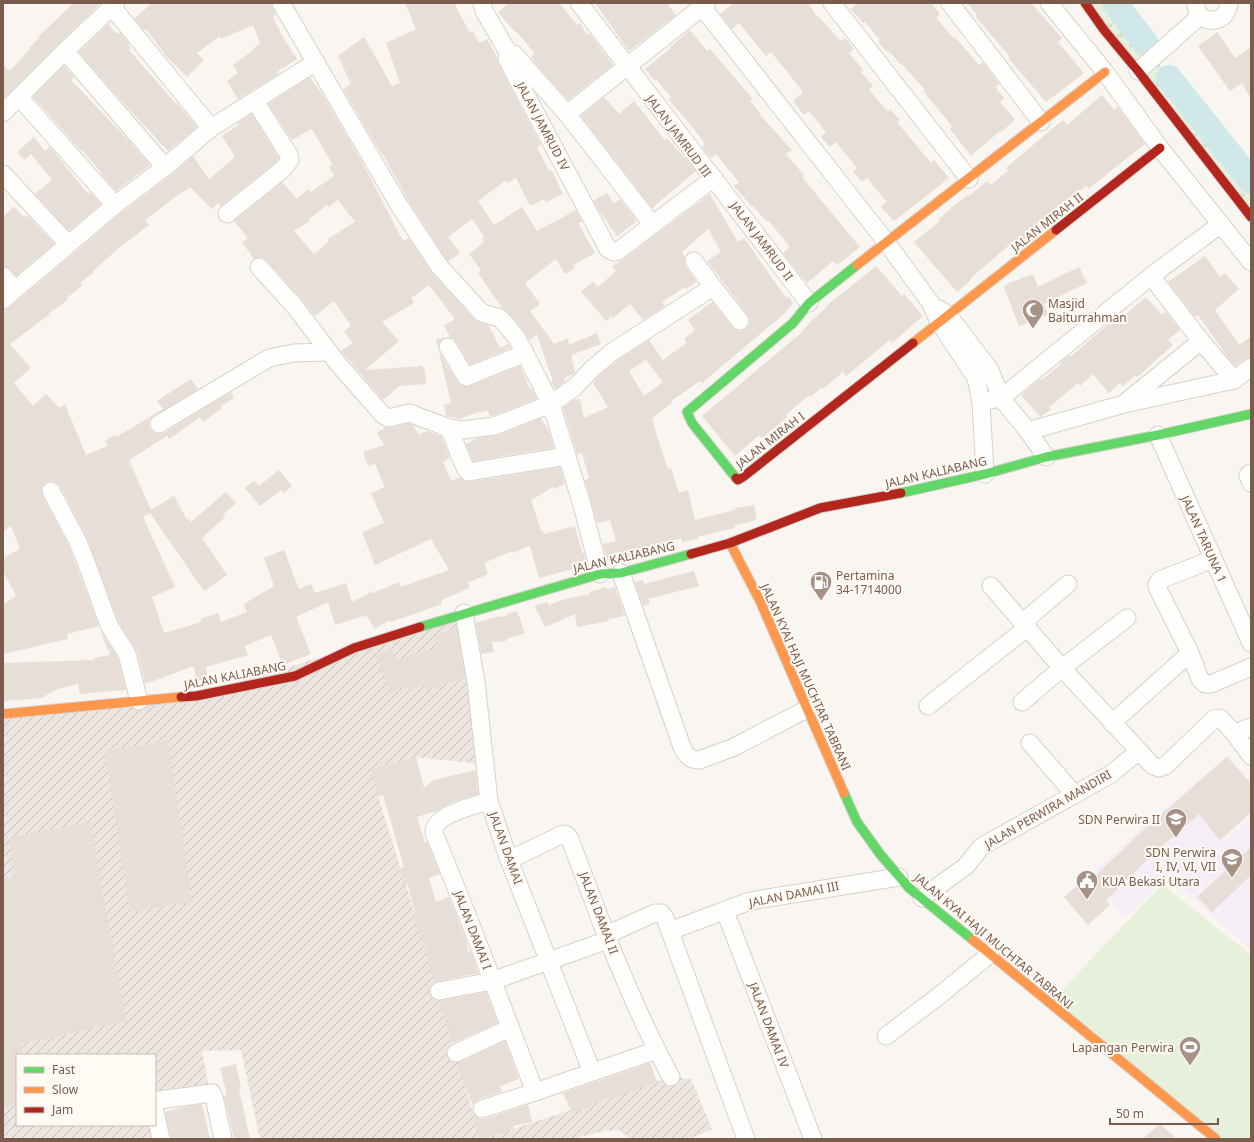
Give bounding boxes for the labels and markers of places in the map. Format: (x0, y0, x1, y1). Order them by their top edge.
place label: Masjid Baiturrahman (1048, 295, 1127, 326)
mosque icon: Masjid Baiturrahman (1020, 297, 1046, 330)
place label: Pertamina 34-1714000 (836, 567, 902, 598)
fuel station icon: Pertamina 34-1714000 (808, 569, 834, 602)
school or university icon: SDN Perwira II (1163, 806, 1189, 839)
place label: SDN Perwira II (1078, 811, 1160, 828)
place label: SDN Perwira I, IV, VI, VII (1145, 844, 1216, 875)
school or university icon: SDN Perwira I, IV, VI, VII (1219, 846, 1245, 879)
public building icon: KUA Bekasi Utara (1074, 868, 1100, 901)
place label: KUA Bekasi Utara (1102, 873, 1200, 890)
sports icon: Lapangan Perwira (1177, 1034, 1203, 1067)
place label: Lapangan Perwira (1072, 1039, 1174, 1056)

